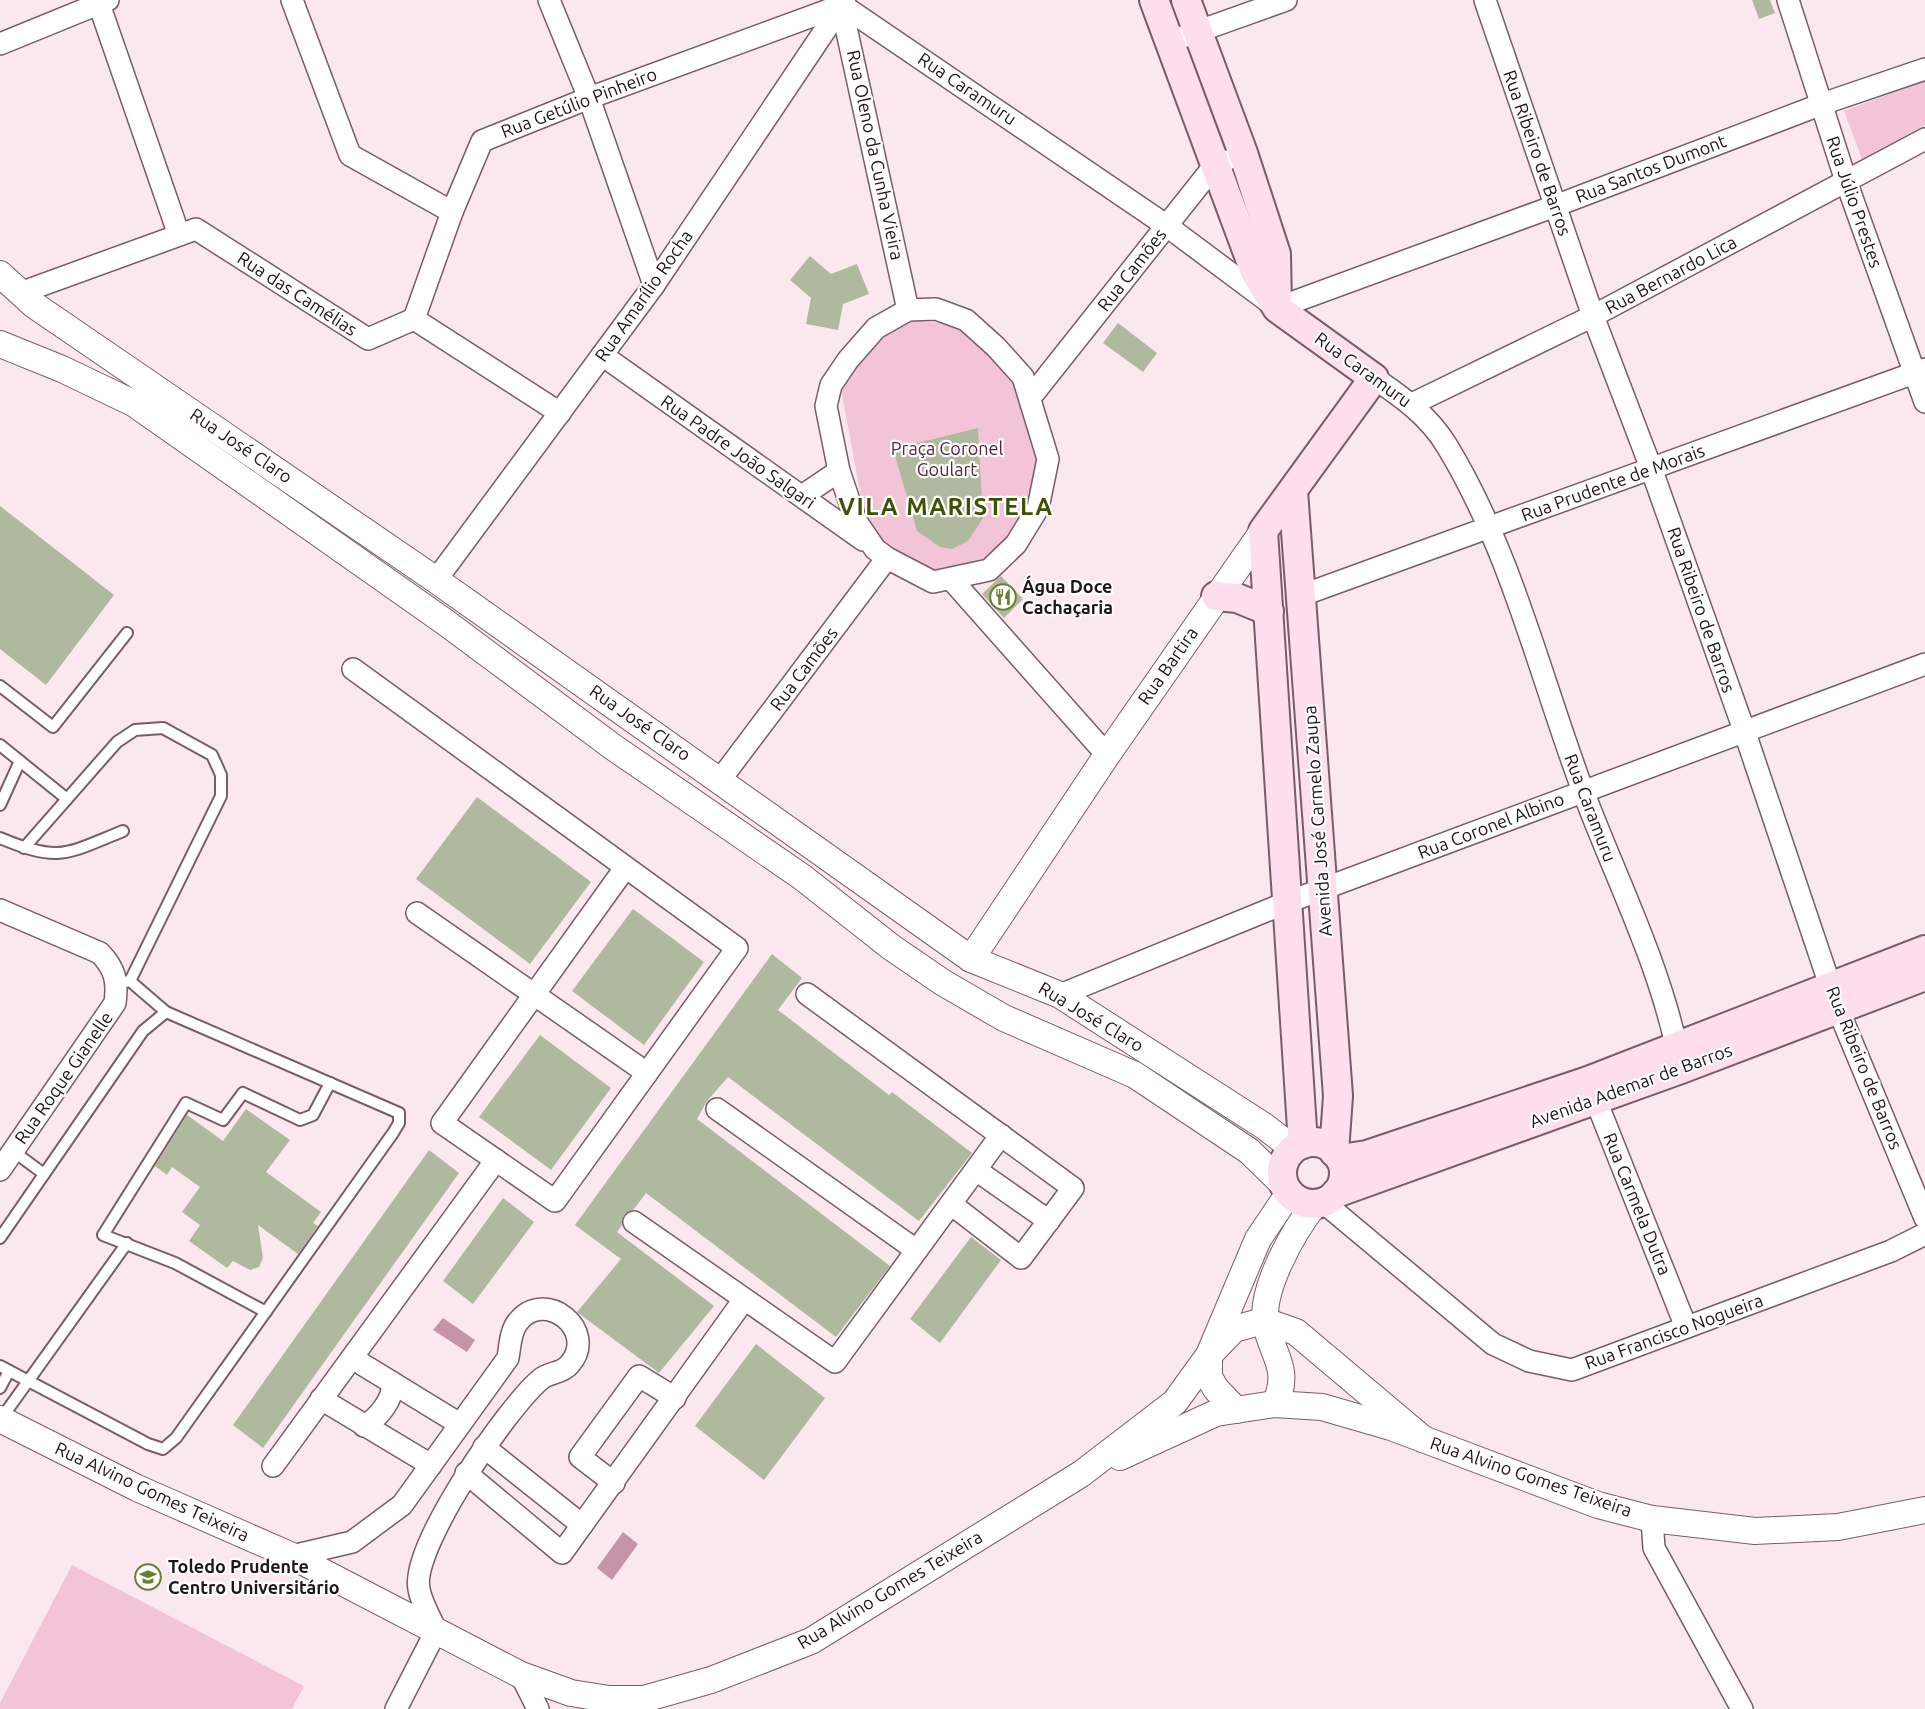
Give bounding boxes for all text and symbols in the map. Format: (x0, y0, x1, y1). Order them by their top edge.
street label: Rua Oleno da Cunha Vieira (844, 48, 908, 262)
street label: Rua Caramuru (915, 48, 1020, 128)
street label: Rua Getúlio Pinheiro (498, 63, 659, 141)
street label: Rua Ribeiro de Barros (1500, 67, 1576, 238)
street label: Rua Santos Dumont (1572, 130, 1729, 206)
street label: Rua Júlio Prestes (1823, 133, 1887, 270)
street label: Rua Camões (1093, 224, 1170, 315)
street label: Rua Amarílio Rocha (590, 226, 696, 365)
street label: Rua Bernardo Lica (1602, 231, 1740, 317)
street label: Rua das Camélias (234, 247, 361, 339)
street label: Rua Caramuru (1312, 328, 1416, 411)
street label: Rua Padre João Salgari (658, 390, 820, 512)
street label: Rua José Claro (187, 404, 296, 487)
park label: Praça Coronel Goulart (891, 438, 1003, 479)
street label: Rua Prudente de Morais (1518, 439, 1707, 525)
district label: VILA MARISTELA (838, 493, 1054, 520)
street label: Rua Ribeiro de Barros (1664, 524, 1740, 695)
place label: Água Doce Cachaçaria (1022, 575, 1113, 618)
restaurant icon: Água Doce Cachaçaria (988, 582, 1018, 612)
street label: Rua Camões (765, 623, 841, 714)
street label: Rua Bartira (1133, 623, 1201, 708)
street label: Rua José Claro (586, 680, 695, 764)
street label: Avenida José Carmelo Zaupa (1299, 705, 1335, 937)
street label: Rua Caramuru (1561, 751, 1621, 865)
street label: Rua Coronel Albino (1415, 788, 1567, 862)
street label: Rua José Claro (1036, 977, 1147, 1055)
street label: Rua Ribeiro de Barros (1823, 983, 1907, 1152)
street label: Rua Roque Gianelle (10, 1008, 116, 1147)
street label: Avenida Ademar de Barros (1527, 1039, 1735, 1131)
street label: Rua Carmela Dutra (1600, 1130, 1676, 1278)
street label: Rua Francisco Nogueira (1582, 1289, 1766, 1373)
street label: Rua Alvino Gomes Teixeira (1428, 1432, 1635, 1520)
street label: Rua Alvino Gomes Teixeira (52, 1437, 253, 1545)
street label: Rua Alvino Gomes Teixeira (794, 1526, 985, 1652)
place label: Toledo Prudente Centro Universitário (168, 1556, 339, 1597)
school or university icon: Toledo Prudente Centro Universitário (133, 1562, 163, 1592)

